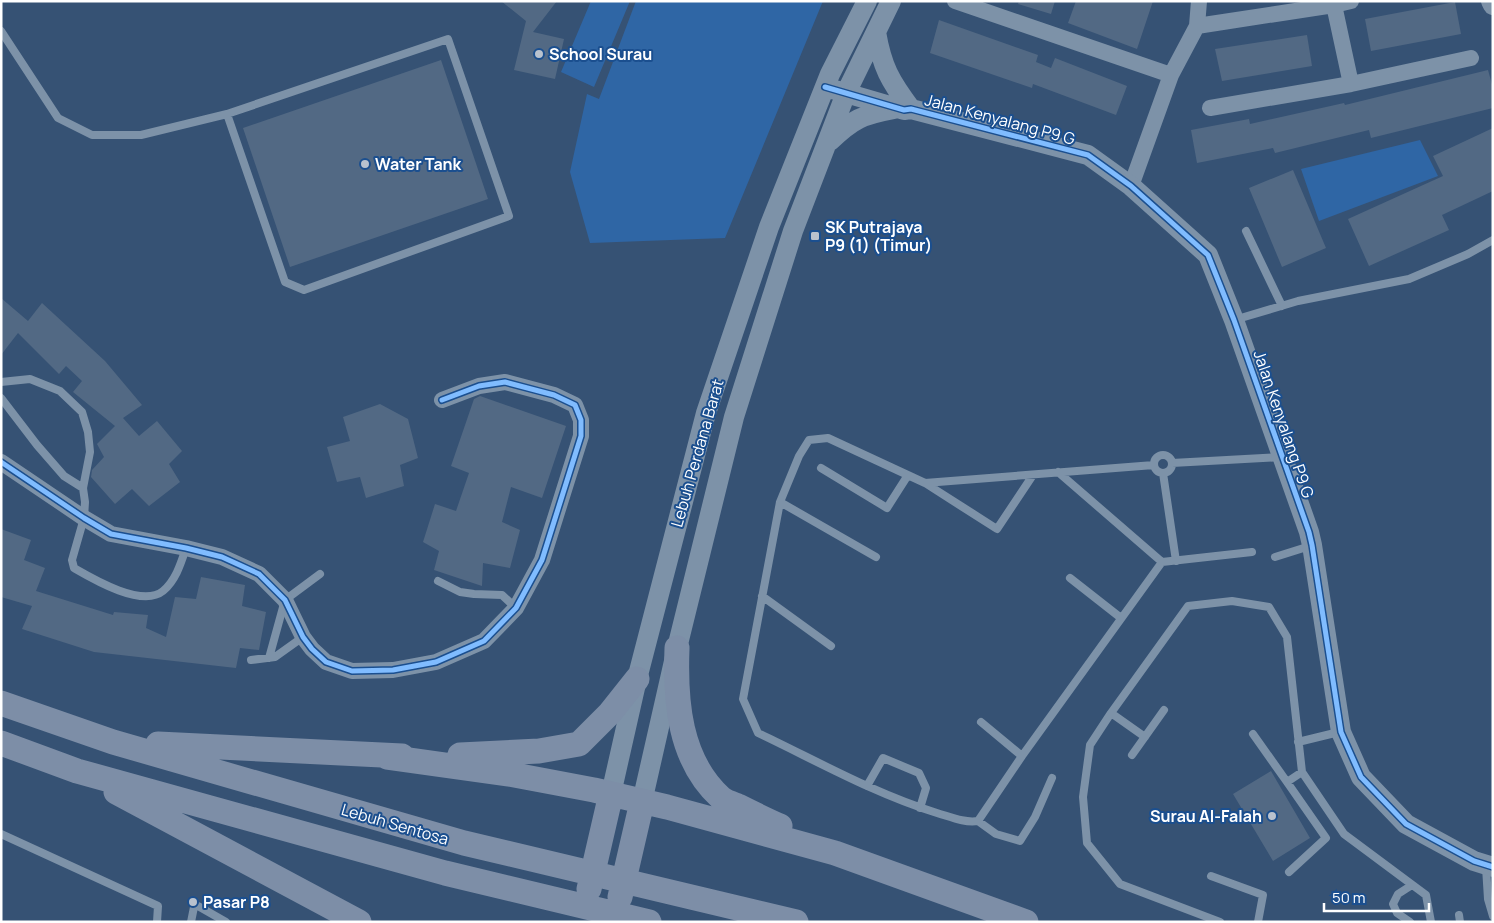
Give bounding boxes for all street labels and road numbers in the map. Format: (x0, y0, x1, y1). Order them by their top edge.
street label: Jalan Kenyalang P9 G (922, 88, 1078, 150)
street label: Jalan Kenyalang P9 G (1248, 347, 1320, 501)
street label: Lebuh Perdana Barat (665, 376, 729, 530)
street label: Lebuh Sentosa (339, 798, 451, 850)

